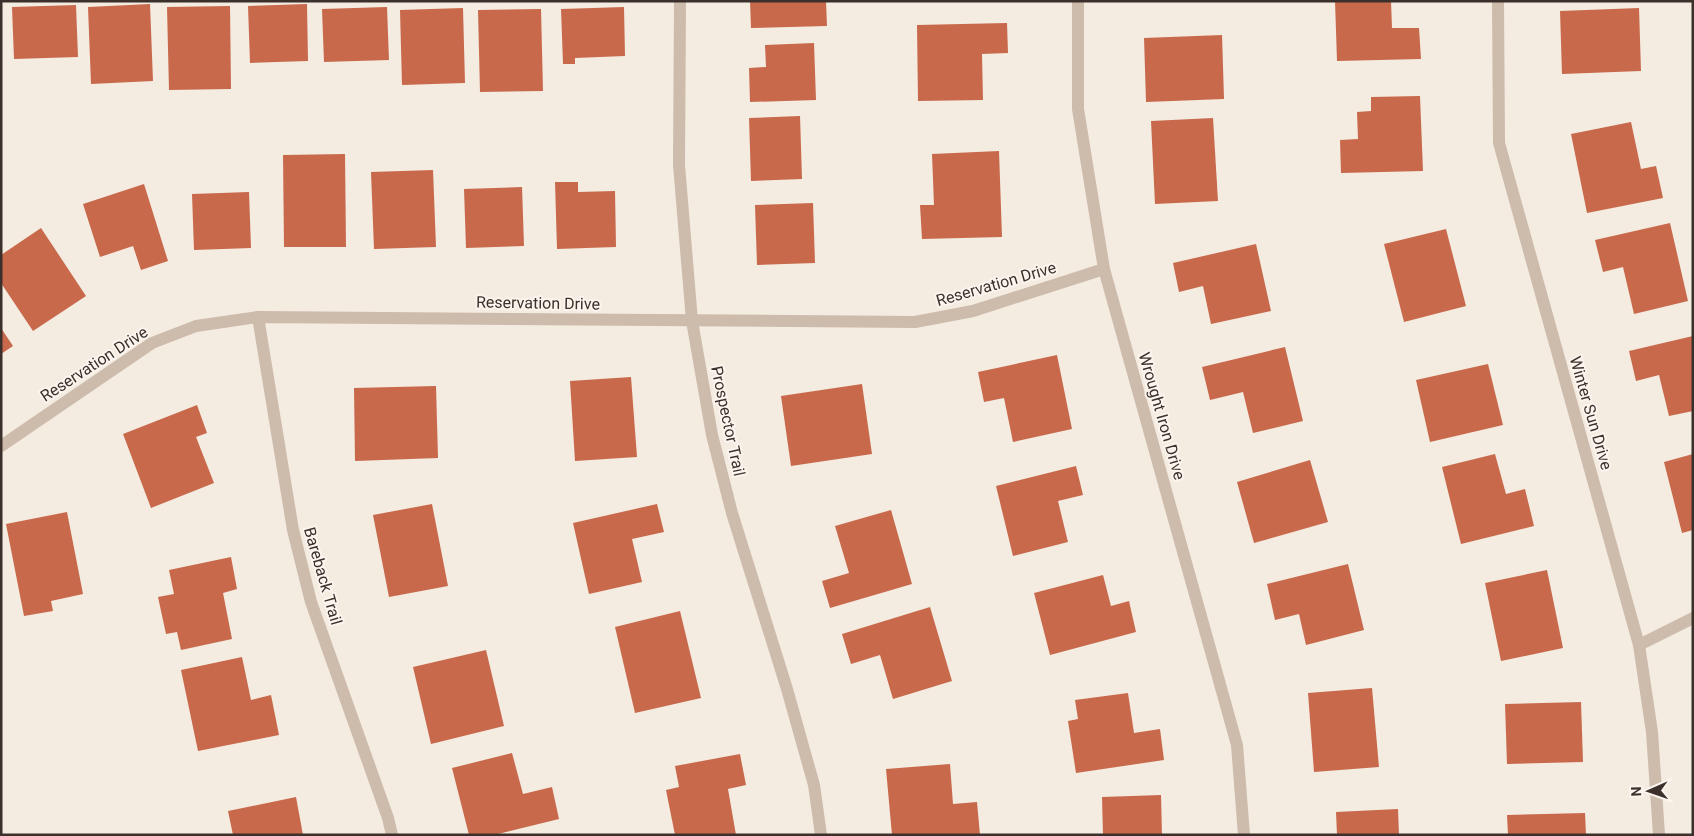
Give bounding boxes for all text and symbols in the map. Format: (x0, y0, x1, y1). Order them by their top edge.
street label: Reservation Drive (934, 258, 1058, 310)
street label: Reservation Drive (476, 292, 600, 314)
street label: Reservation Drive (37, 322, 151, 406)
street label: Wrought Iron Drive (1135, 350, 1189, 482)
street label: Winter Sun Drive (1566, 354, 1616, 472)
street label: Prospector Trail (707, 364, 749, 478)
street label: Bareback Trail (300, 525, 346, 627)
north arrow (1624, 766, 1674, 816)
text: N (1628, 786, 1644, 797)

